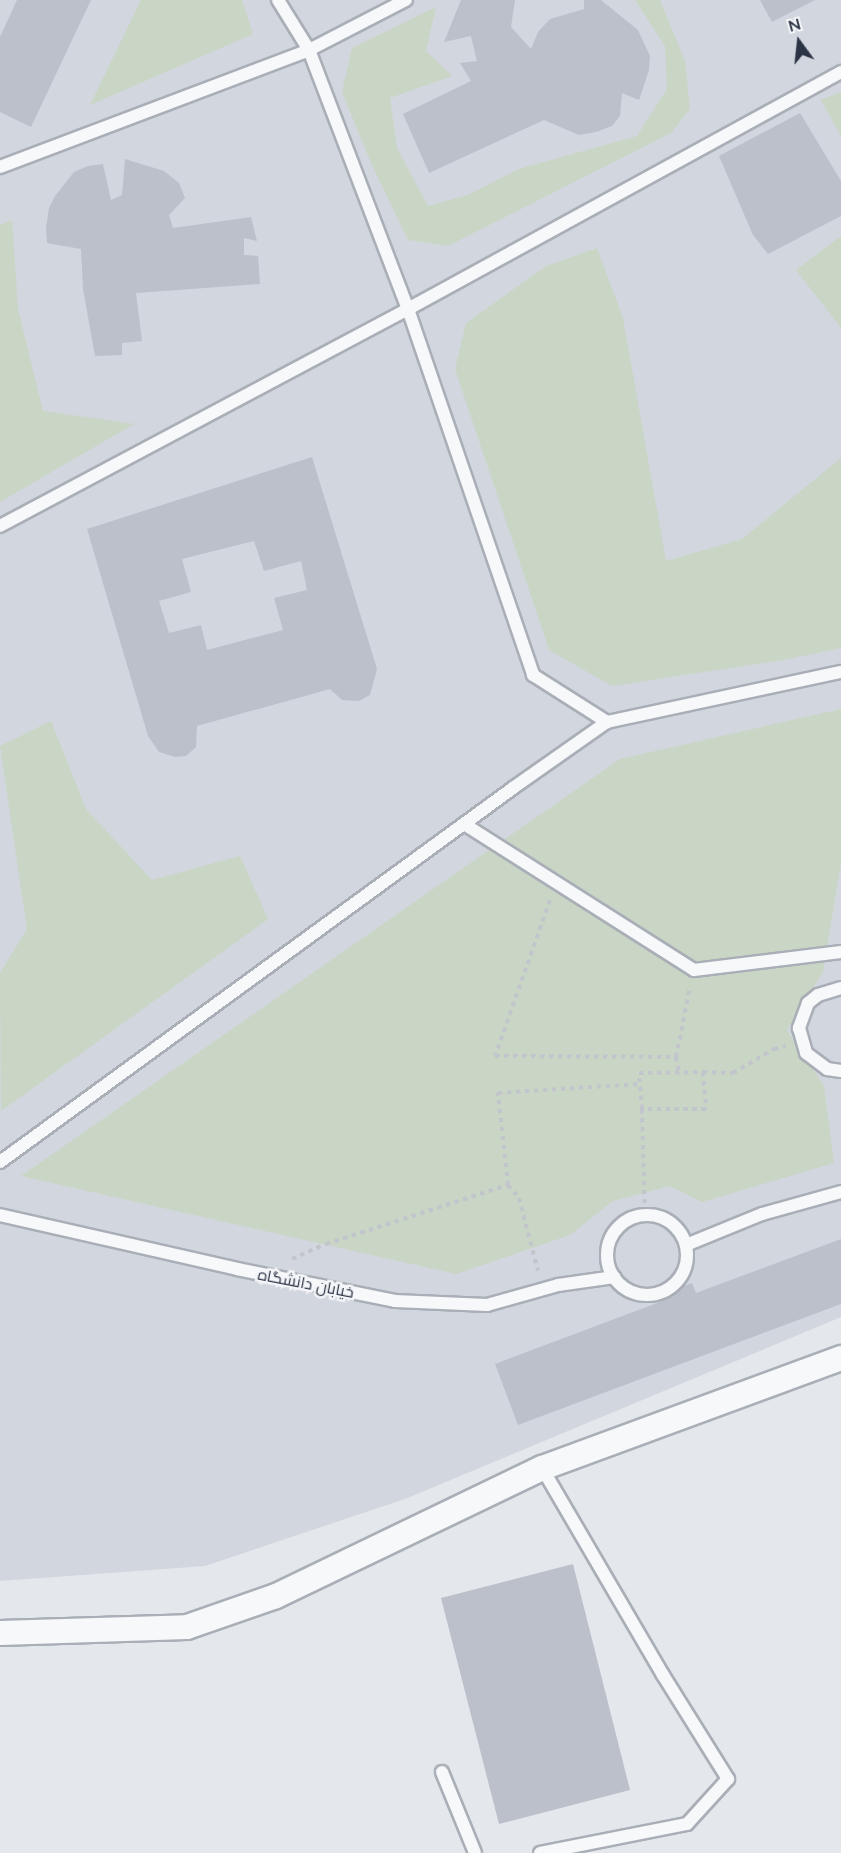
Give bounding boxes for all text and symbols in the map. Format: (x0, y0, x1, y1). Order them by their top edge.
north arrow (769, 12, 829, 72)
text: N (786, 13, 803, 36)
street label: خیابان دانشگاه (256, 1264, 356, 1302)

